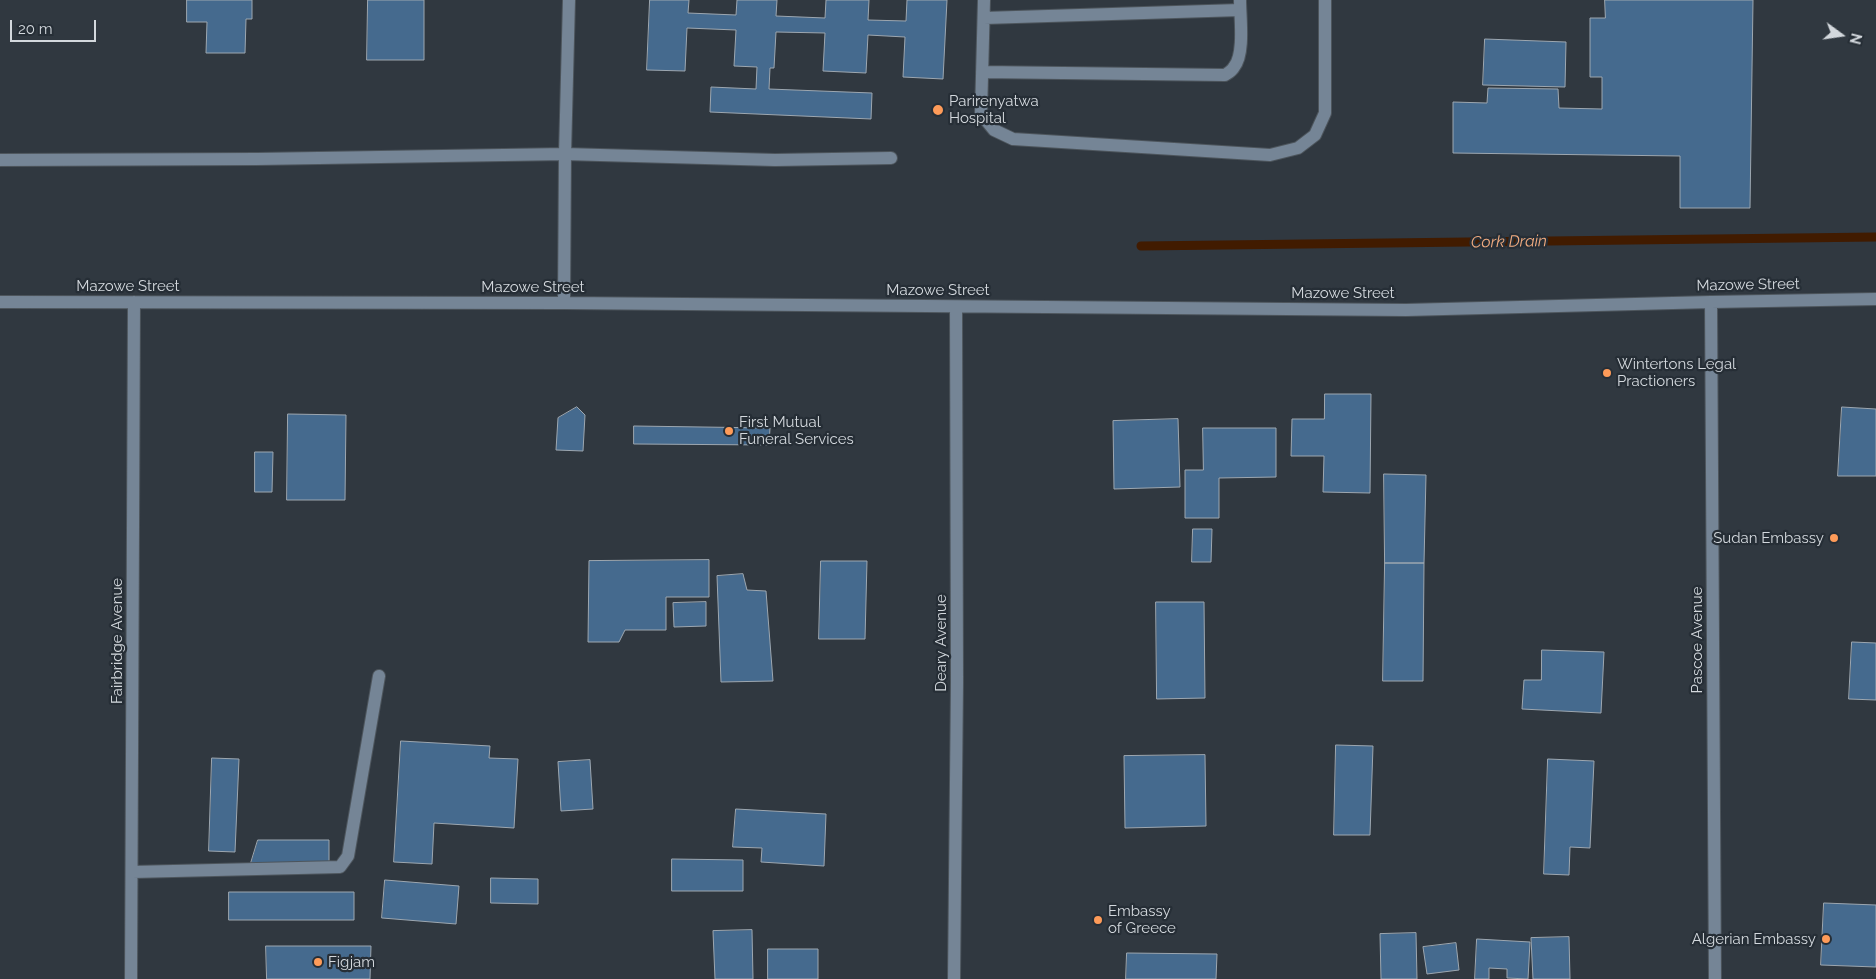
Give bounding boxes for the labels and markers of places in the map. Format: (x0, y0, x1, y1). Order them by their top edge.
place label: Parirenyatwa Hospital (949, 92, 1039, 127)
marker: Parirenyatwa Hospital (931, 103, 945, 117)
place label: Wintertons Legal Practioners (1617, 355, 1736, 390)
marker: Wintertons Legal Practioners (1601, 367, 1613, 379)
place label: First Mutual Funeral Services (739, 413, 854, 448)
marker: First Mutual Funeral Services (723, 425, 735, 437)
place label: Sudan Embassy (1713, 529, 1824, 547)
marker: Sudan Embassy (1828, 532, 1840, 544)
place label: Embassy of Greece (1108, 902, 1176, 937)
marker: Embassy of Greece (1092, 914, 1104, 926)
place label: Algerian Embassy (1692, 930, 1816, 948)
marker: Algerian Embassy (1820, 933, 1832, 945)
place label: Figjam (328, 953, 375, 971)
marker: Figjam (312, 956, 324, 968)

